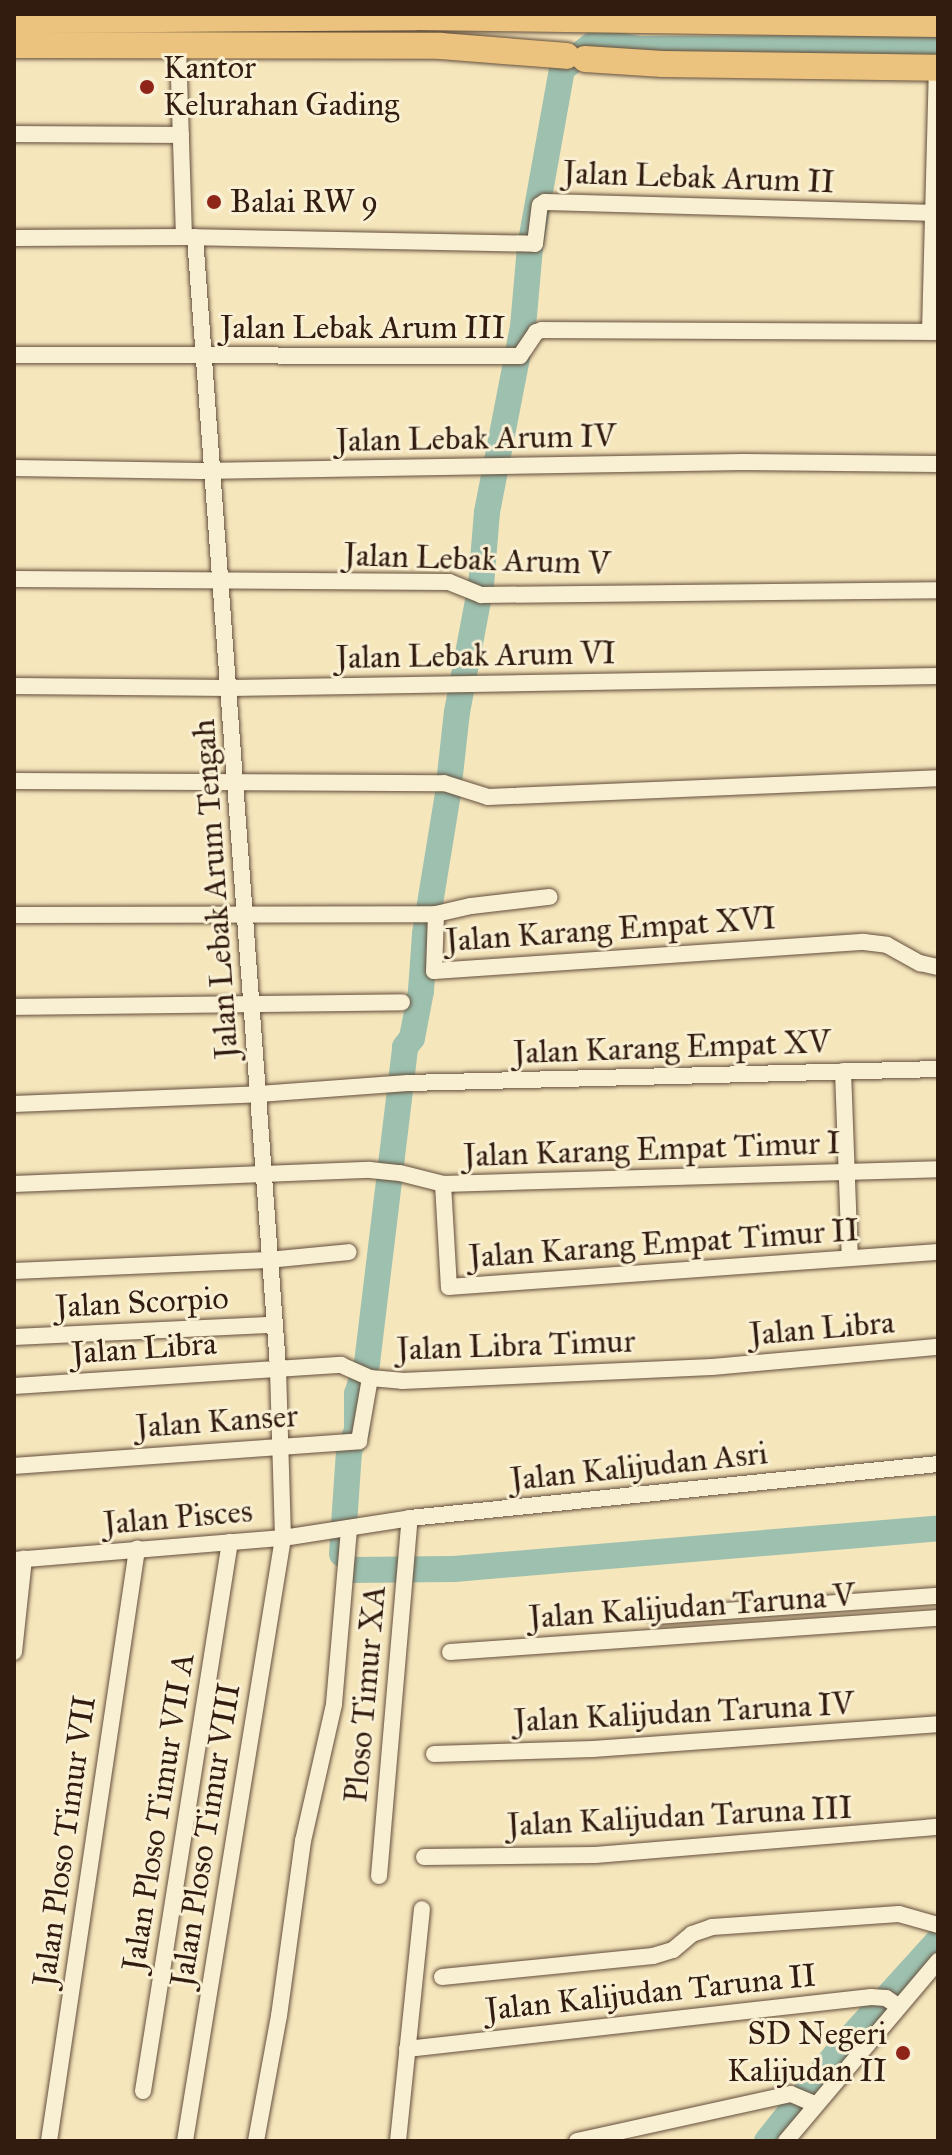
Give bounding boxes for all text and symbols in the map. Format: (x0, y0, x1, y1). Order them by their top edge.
place label: Kantor Kelurahan Gading (163, 50, 399, 125)
marker: Kantor Kelurahan Gading (138, 78, 156, 96)
street label: Jalan Lebak Arum II (563, 154, 835, 202)
place label: Balai RW 9 (230, 183, 378, 221)
marker: Balai RW 9 (205, 193, 223, 211)
street label: Jalan Lebak Arum III (220, 309, 506, 347)
street label: Jalan Lebak Arum IV (336, 417, 616, 461)
street label: Jalan Lebak Arum V (343, 536, 611, 584)
street label: Jalan Lebak Arum VI (336, 634, 616, 678)
street label: Jalan Lebak Arum Tengah (185, 718, 247, 1060)
street label: Jalan Karang Empat XVI (444, 899, 778, 961)
street label: Jalan Karang Empat XV (513, 1023, 831, 1073)
street label: Jalan Karang Empat Timur I (463, 1124, 841, 1176)
street label: Jalan Karang Empat Timur II (467, 1211, 861, 1277)
street label: Jalan Scorpio (54, 1279, 230, 1327)
street label: Jalan Libra (748, 1304, 896, 1354)
street label: Jalan Libra Timur (396, 1323, 636, 1369)
street label: Jalan Libra (70, 1325, 218, 1373)
street label: Jalan Kanser (135, 1397, 299, 1447)
street label: Jalan Kalijudan Asri (509, 1434, 769, 1500)
street label: Jalan Pisces (102, 1492, 254, 1544)
street label: Jalan Kalijudan Taruna V (528, 1576, 856, 1638)
street label: Ploso Timur XA (337, 1584, 395, 1804)
street label: Jalan Ploso Timur VII A (115, 1650, 203, 1974)
street label: Jalan Ploso Timur VIII (163, 1680, 249, 1990)
street label: Jalan Kalijudan Taruna IV (513, 1685, 855, 1741)
street label: Jalan Ploso Timur VII (26, 1693, 104, 1989)
street label: Jalan Kalijudan Taruna III (506, 1789, 854, 1845)
street label: Jalan Kalijudan Taruna II (484, 1957, 818, 2029)
place label: SD Negeri Kalijudan II (727, 2016, 887, 2091)
marker: SD Negeri Kalijudan II (894, 2044, 912, 2062)

